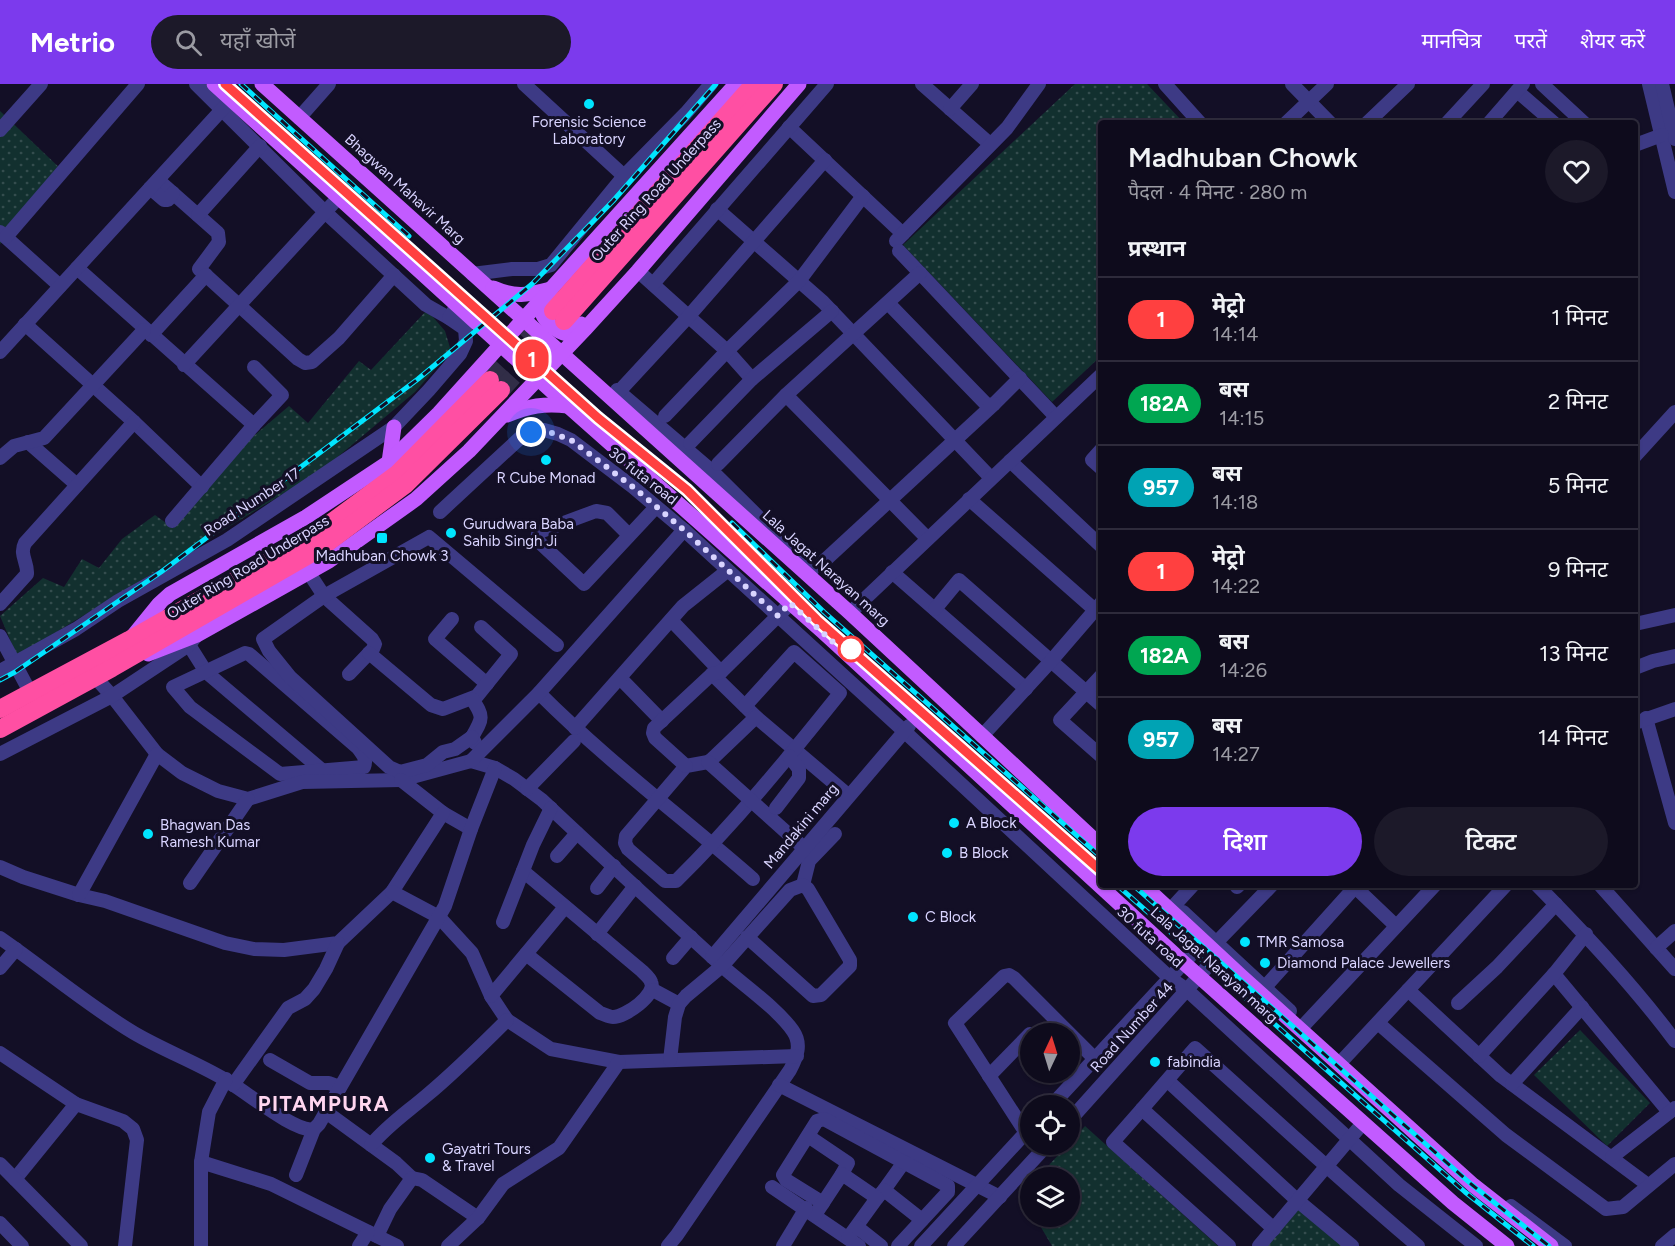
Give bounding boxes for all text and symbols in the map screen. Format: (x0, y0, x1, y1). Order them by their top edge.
search box (151, 15, 571, 69)
text: Metrio (30, 25, 115, 59)
icon: search (172, 26, 205, 59)
text: यहाँ खोजें (220, 27, 296, 54)
text: मानचित्र (1422, 28, 1482, 53)
text: परतें (1515, 28, 1547, 53)
text: शेयर करें (1580, 28, 1645, 53)
marker: Forensic Science Laboratory (582, 97, 596, 111)
place label: Forensic Science Laboratory (532, 113, 646, 148)
street label: Outer Ring Road Underpass (587, 115, 725, 265)
street label: Bhagwan Mahavir Marg (341, 130, 469, 248)
text: Madhuban Chowk (1128, 140, 1358, 174)
button: heart (1545, 140, 1608, 203)
text: पैदल · 4 मिनट · 280 m (1128, 180, 1307, 204)
text: प्रस्थान (1128, 235, 1186, 262)
text: मेट्रो (1212, 292, 1245, 319)
text: 1 मिनट (1551, 304, 1608, 331)
text: 1 (1157, 307, 1165, 332)
text: 14:14 (1212, 322, 1258, 346)
line badge: 1 (512, 340, 552, 378)
text: 1 (528, 347, 536, 372)
text: बस (1219, 376, 1249, 403)
text: 2 मिनट (1548, 388, 1608, 415)
text: 182A (1140, 391, 1189, 416)
text: 14:15 (1219, 406, 1264, 430)
your location (516, 417, 546, 447)
street label: 30 futa road (605, 443, 681, 509)
marker: R Cube Monad (539, 453, 553, 467)
text: बस (1212, 460, 1242, 487)
street label: Road Number 17 (201, 464, 303, 540)
place label: R Cube Monad (496, 469, 596, 487)
text: 5 मिनट (1548, 472, 1608, 499)
text: 957 (1143, 475, 1179, 500)
text: 14:18 (1212, 490, 1258, 514)
street label: Lala Jagat Narayan marg (759, 506, 893, 630)
street label: Outer Ring Road Underpass (164, 511, 332, 623)
place label: Gurudwara Baba Sahib Singh Ji (463, 515, 574, 550)
marker: Gurudwara Baba Sahib Singh Ji (444, 526, 458, 540)
marker: Madhuban Chowk 3 (375, 531, 389, 545)
text: मेट्रो (1212, 544, 1245, 571)
place label: Madhuban Chowk 3 (316, 547, 448, 565)
text: 9 मिनट (1548, 556, 1608, 583)
text: 1 (1157, 559, 1165, 584)
text: 14:22 (1212, 574, 1260, 598)
text: बस (1219, 628, 1249, 655)
unlabelled marker (838, 636, 864, 662)
text: 13 मिनट (1539, 640, 1608, 667)
text: 182A (1140, 643, 1189, 668)
text: 14:26 (1219, 658, 1267, 682)
text: बस (1212, 712, 1242, 739)
text: 14 मिनट (1538, 724, 1608, 751)
text: 957 (1143, 727, 1179, 752)
text: 14:27 (1212, 742, 1260, 766)
street label: Mandakini marg (760, 780, 842, 872)
button: दिशा (1128, 807, 1362, 876)
button: टिकट (1374, 807, 1608, 876)
place label: A Block (966, 814, 1017, 832)
place label: Bhagwan Das Ramesh Kumar (160, 816, 260, 851)
marker: A Block (947, 816, 961, 830)
marker: Bhagwan Das Ramesh Kumar (141, 827, 155, 841)
place label: B Block (959, 844, 1009, 862)
marker: B Block (940, 846, 954, 860)
street label: 30 futa road (1113, 903, 1187, 971)
street label: Lala Jagat Narayan marg (1147, 903, 1281, 1027)
place label: C Block (925, 908, 977, 926)
marker: C Block (906, 910, 920, 924)
place label: TMR Samosa (1257, 933, 1344, 951)
marker: TMR Samosa (1238, 935, 1252, 949)
place label: Diamond Palace Jewellers (1277, 954, 1450, 972)
marker: Diamond Palace Jewellers (1258, 956, 1272, 970)
street label: Road Number 44 (1087, 978, 1177, 1076)
north arrow (1020, 1023, 1080, 1083)
map controls (1020, 1023, 1080, 1227)
place label: fabindia (1167, 1053, 1221, 1071)
marker: fabindia (1148, 1055, 1162, 1069)
district label: PITAMPURA (258, 1091, 390, 1116)
button: locate (1020, 1095, 1080, 1155)
place label: Gayatri Tours & Travel (442, 1140, 531, 1175)
marker: Gayatri Tours & Travel (423, 1151, 437, 1165)
button: layers (1020, 1167, 1080, 1227)

